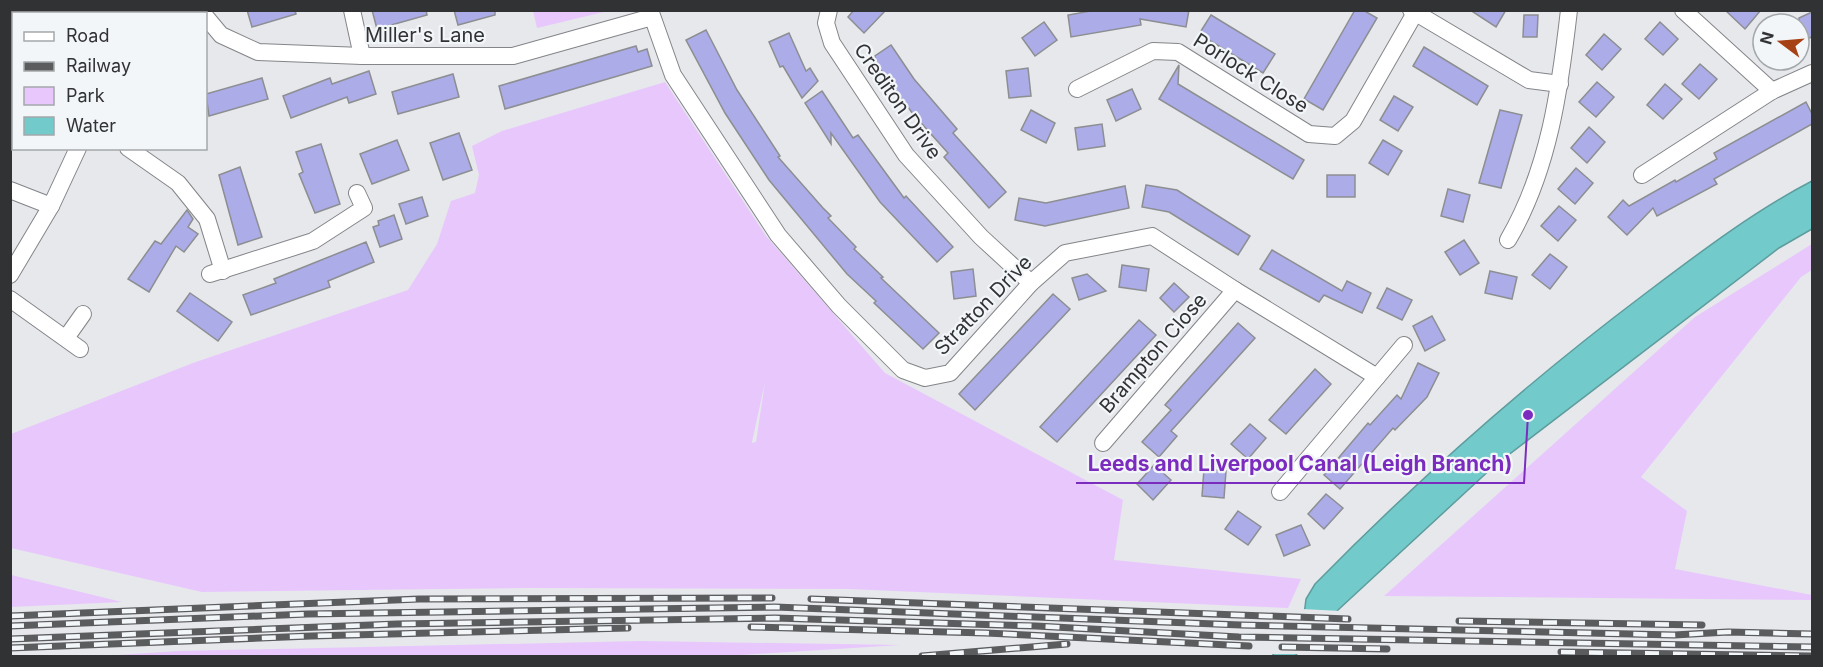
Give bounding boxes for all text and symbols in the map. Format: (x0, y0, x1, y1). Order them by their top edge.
legend (12, 12, 207, 150)
north arrow (1751, 12, 1811, 72)
street label: Miller's Lane (365, 23, 485, 47)
text: Road (66, 25, 109, 46)
street label: Porlock Close (1189, 28, 1313, 118)
text: N (1755, 29, 1778, 46)
street label: Crediton Drive (849, 38, 947, 164)
text: Railway (66, 55, 131, 76)
text: Park (66, 85, 105, 106)
text: Water (66, 115, 116, 136)
street label: Stratton Drive (929, 250, 1037, 360)
street label: Brampton Close (1094, 288, 1212, 418)
callout: Leeds and Liverpool Canal (Leigh Branch) (1076, 444, 1524, 483)
text: Leeds and Liverpool Canal (Leigh Branch) (1088, 451, 1512, 476)

